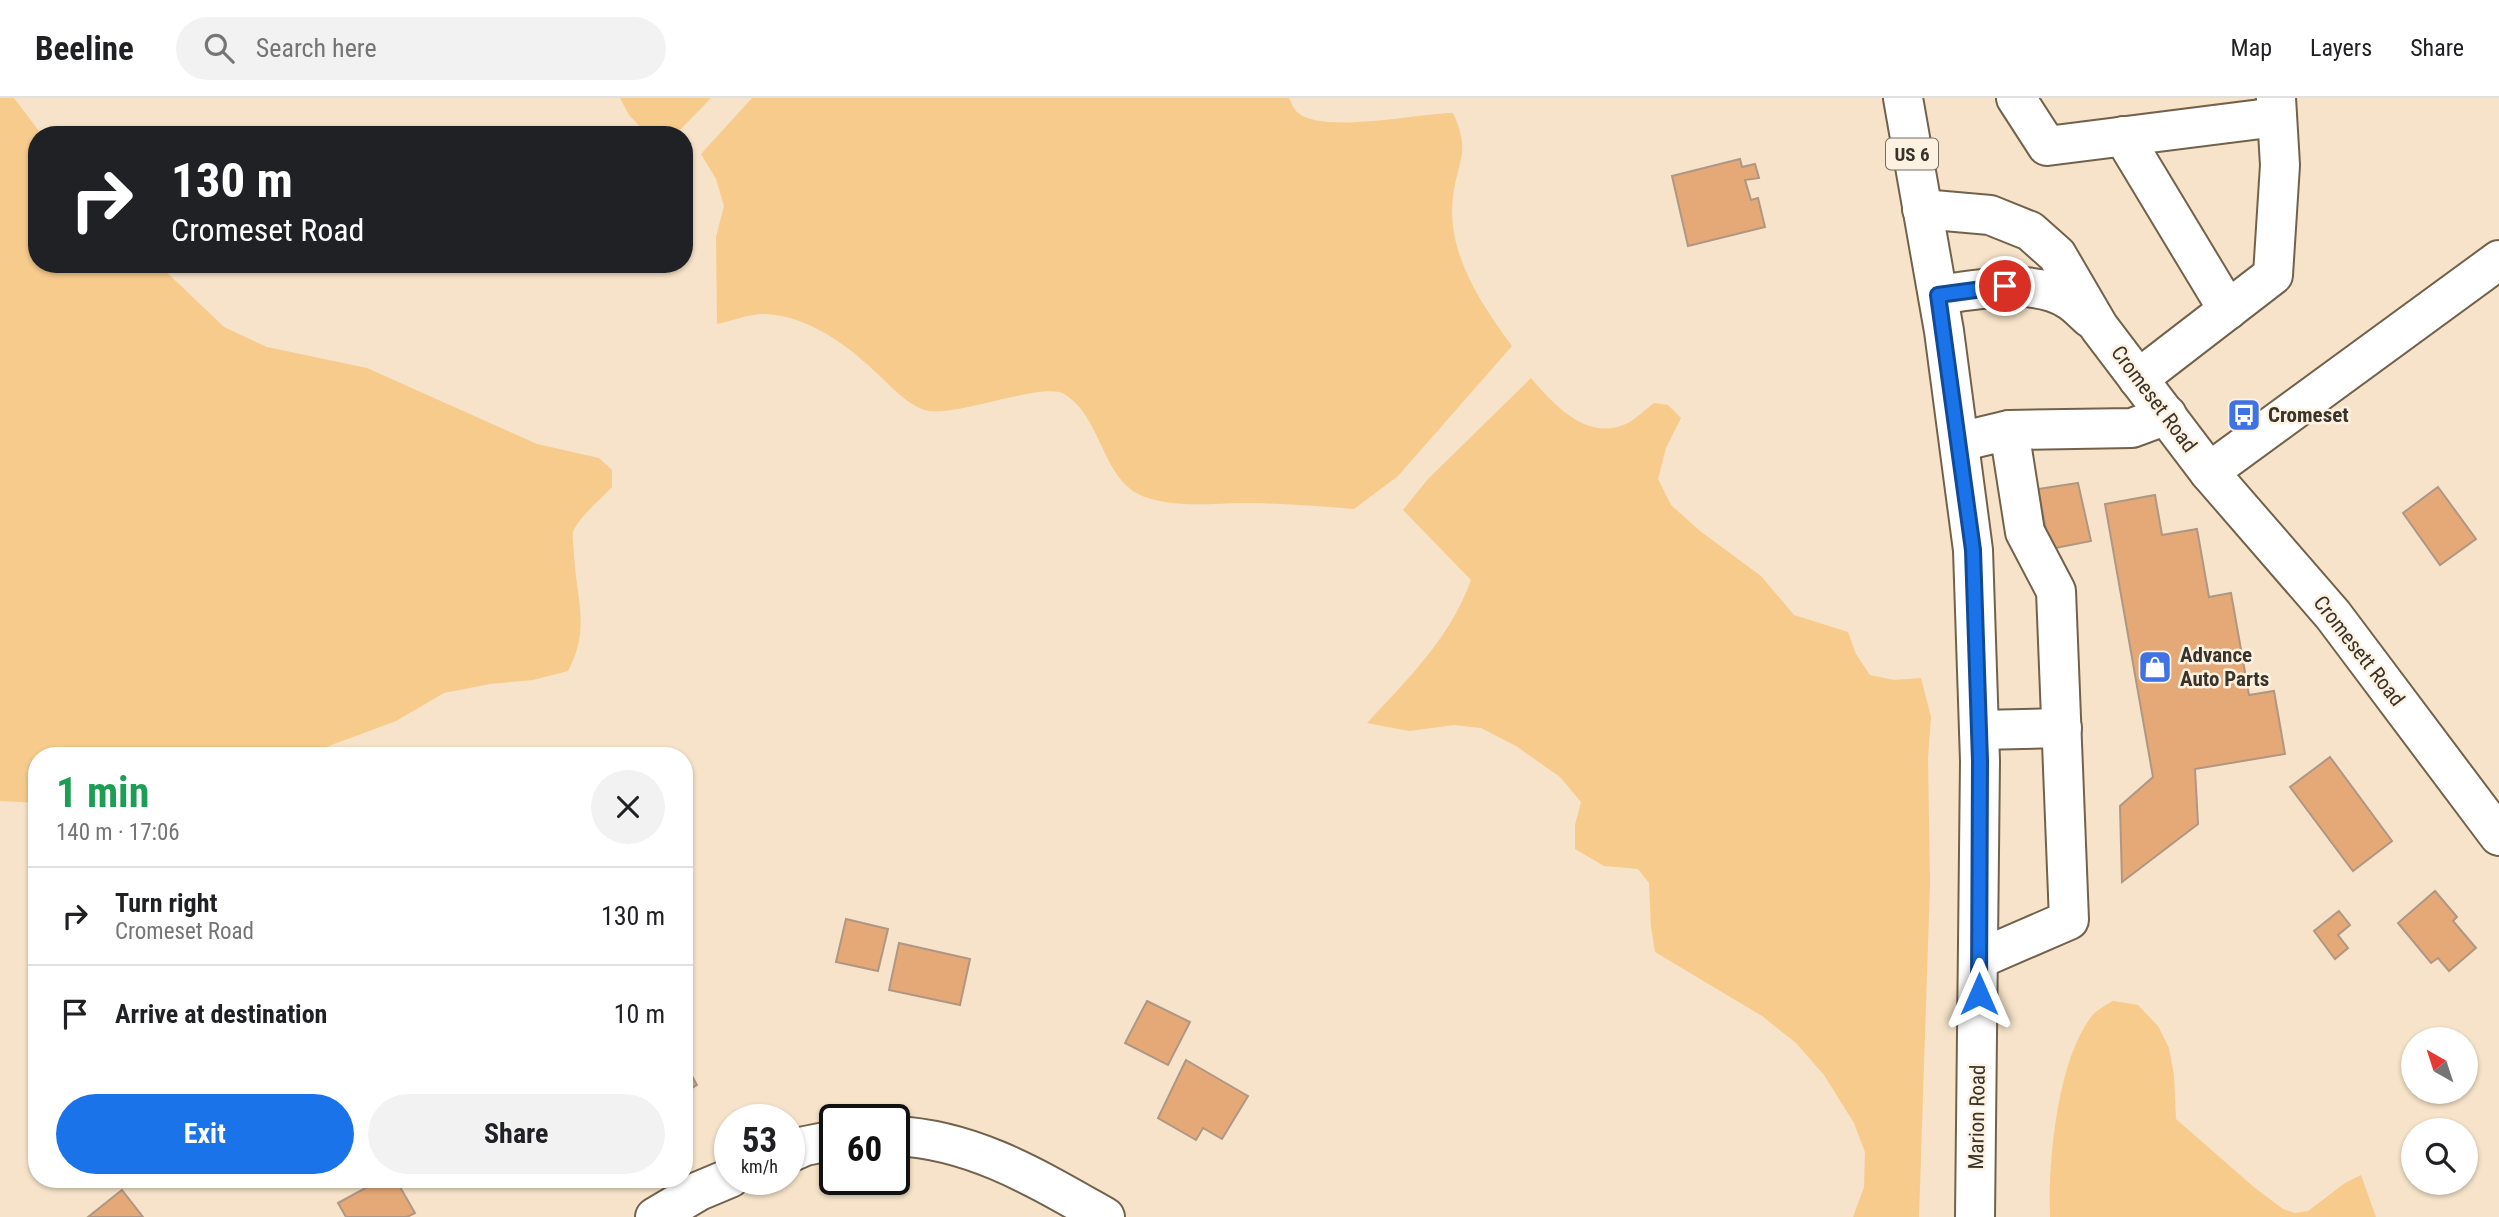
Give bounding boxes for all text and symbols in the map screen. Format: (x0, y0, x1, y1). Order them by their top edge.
search box (176, 17, 666, 80)
text: Beeline (35, 29, 134, 68)
icon: search (200, 29, 238, 67)
text: Search here (256, 33, 377, 63)
text: Map (2231, 34, 2272, 62)
text: Layers (2310, 34, 2372, 62)
text: Share (2410, 34, 2464, 62)
road number: US 6 (1886, 138, 1938, 170)
text: 130 m (171, 152, 293, 209)
icon: right (56, 154, 147, 245)
text: Cromeset Road (171, 211, 364, 249)
pin (1975, 256, 2035, 316)
icon: arrive (1986, 267, 2024, 305)
street label: Cromeset Road (2106, 341, 2202, 457)
bus stop icon: Cromeset (2225, 396, 2263, 434)
place label: Cromeset (2268, 403, 2349, 427)
street label: Cromesett Road (2309, 591, 2409, 711)
place label: Advance Auto Parts (2180, 643, 2269, 691)
shop icon: Advance Auto Parts (2136, 648, 2174, 686)
text: 1 min (56, 768, 149, 817)
button: close (591, 770, 665, 844)
text: 140 m · 17:06 (56, 819, 180, 846)
text: Turn right (115, 888, 217, 918)
icon: right (56, 897, 94, 935)
text: 130 m (601, 901, 665, 931)
text: Cromeset Road (115, 918, 254, 945)
position arrow (1942, 957, 2016, 1031)
icon: arrive (56, 995, 94, 1033)
text: Arrive at destination (115, 999, 327, 1029)
text: 10 m (614, 999, 665, 1029)
north arrow (2401, 1027, 2478, 1104)
map controls (2401, 1027, 2478, 1195)
street label: Marion Road (1964, 1064, 1990, 1170)
button: Exit (56, 1094, 354, 1174)
button: Share (368, 1094, 665, 1174)
speed limit sign: 60 (819, 1104, 910, 1195)
button: search (2401, 1118, 2478, 1195)
text: 53 (742, 1120, 777, 1161)
text: km/h (741, 1156, 778, 1177)

